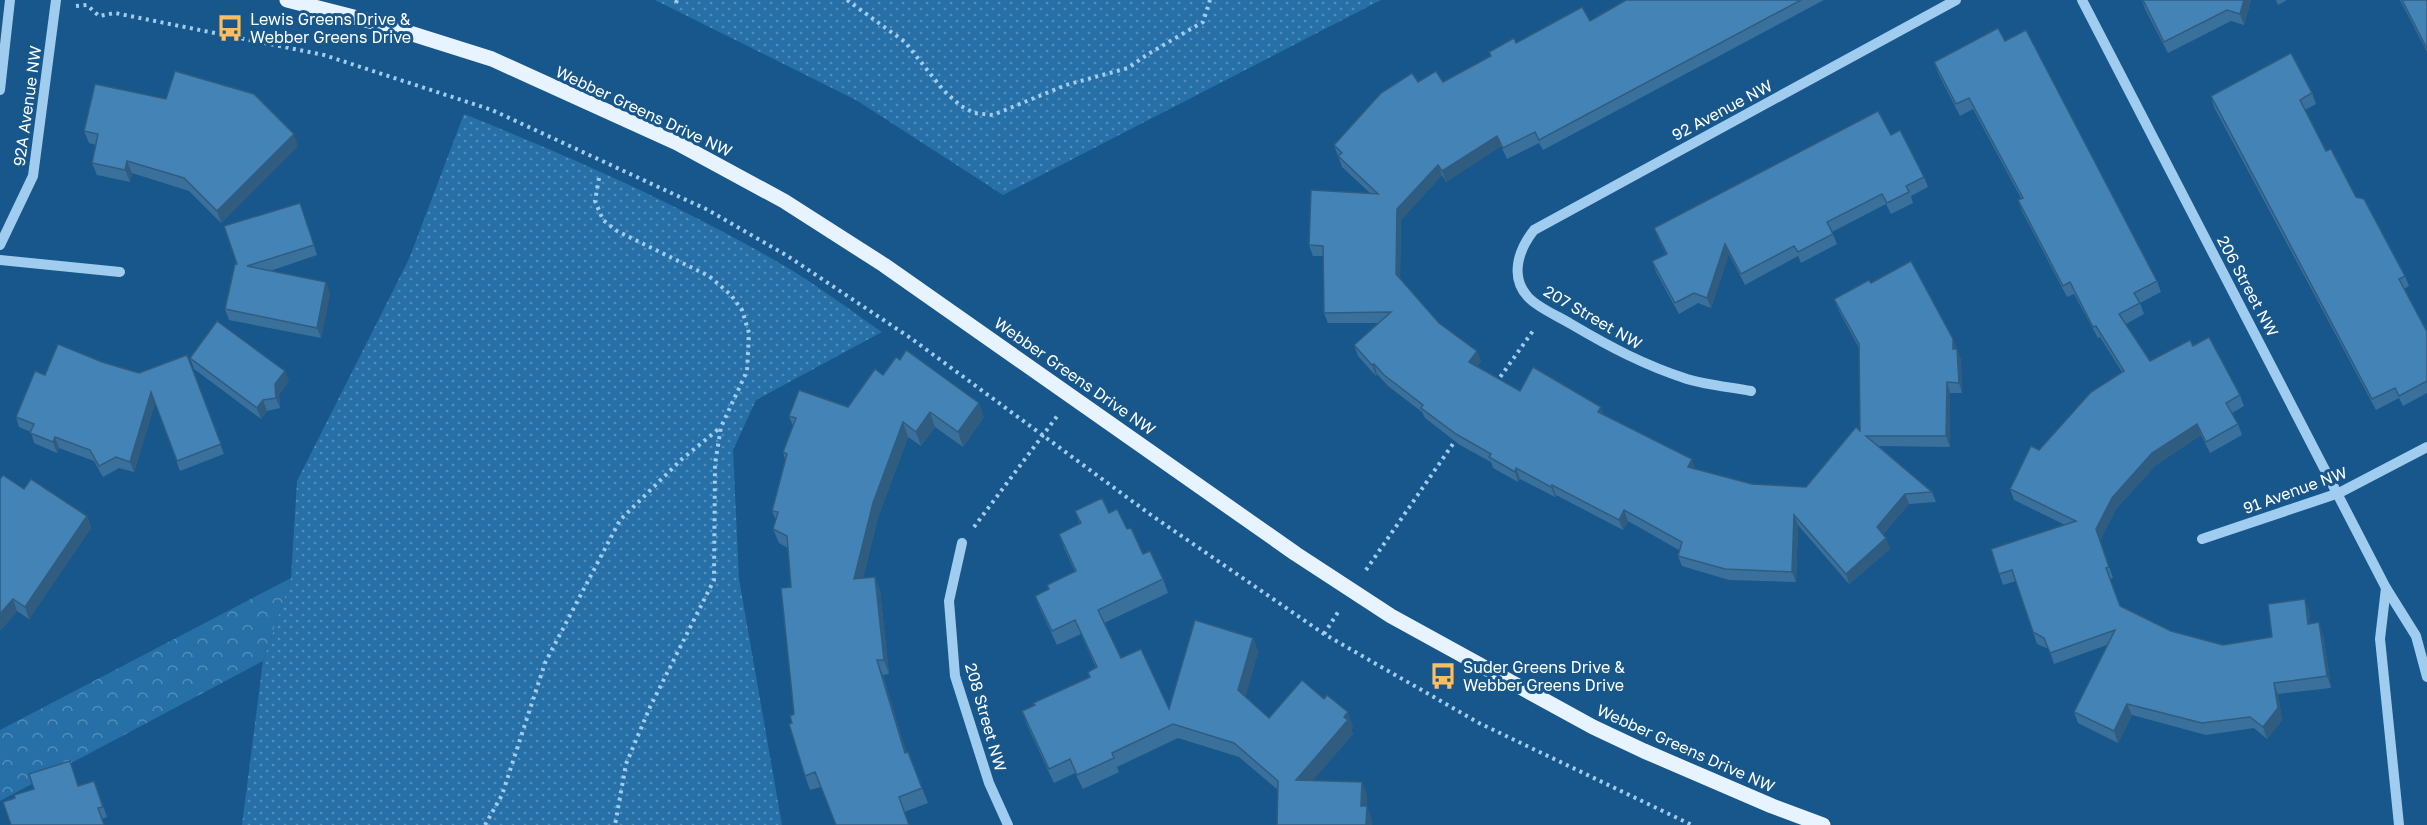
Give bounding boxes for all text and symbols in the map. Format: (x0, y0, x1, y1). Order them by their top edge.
place label: Lewis Greens Drive & Webber Greens Drive (250, 9, 411, 47)
bus stop icon: Lewis Greens Drive & Webber Greens Drive (215, 13, 245, 43)
street label: 92A Avenue NW (9, 44, 45, 168)
street label: Webber Greens Drive NW (552, 61, 736, 161)
street label: 92 Avenue NW (1668, 75, 1776, 145)
street label: 206 Street NW (2213, 232, 2283, 340)
street label: 207 Street NW (1540, 281, 1646, 353)
street label: Webber Greens Drive NW (990, 313, 1160, 439)
street label: 91 Avenue NW (2240, 462, 2350, 518)
place label: Suder Greens Drive & Webber Greens Drive (1463, 657, 1625, 695)
street label: 208 Street NW (961, 660, 1011, 774)
bus stop icon: Suder Greens Drive & Webber Greens Drive (1428, 661, 1458, 691)
street label: Webber Greens Drive NW (1594, 700, 1778, 796)

